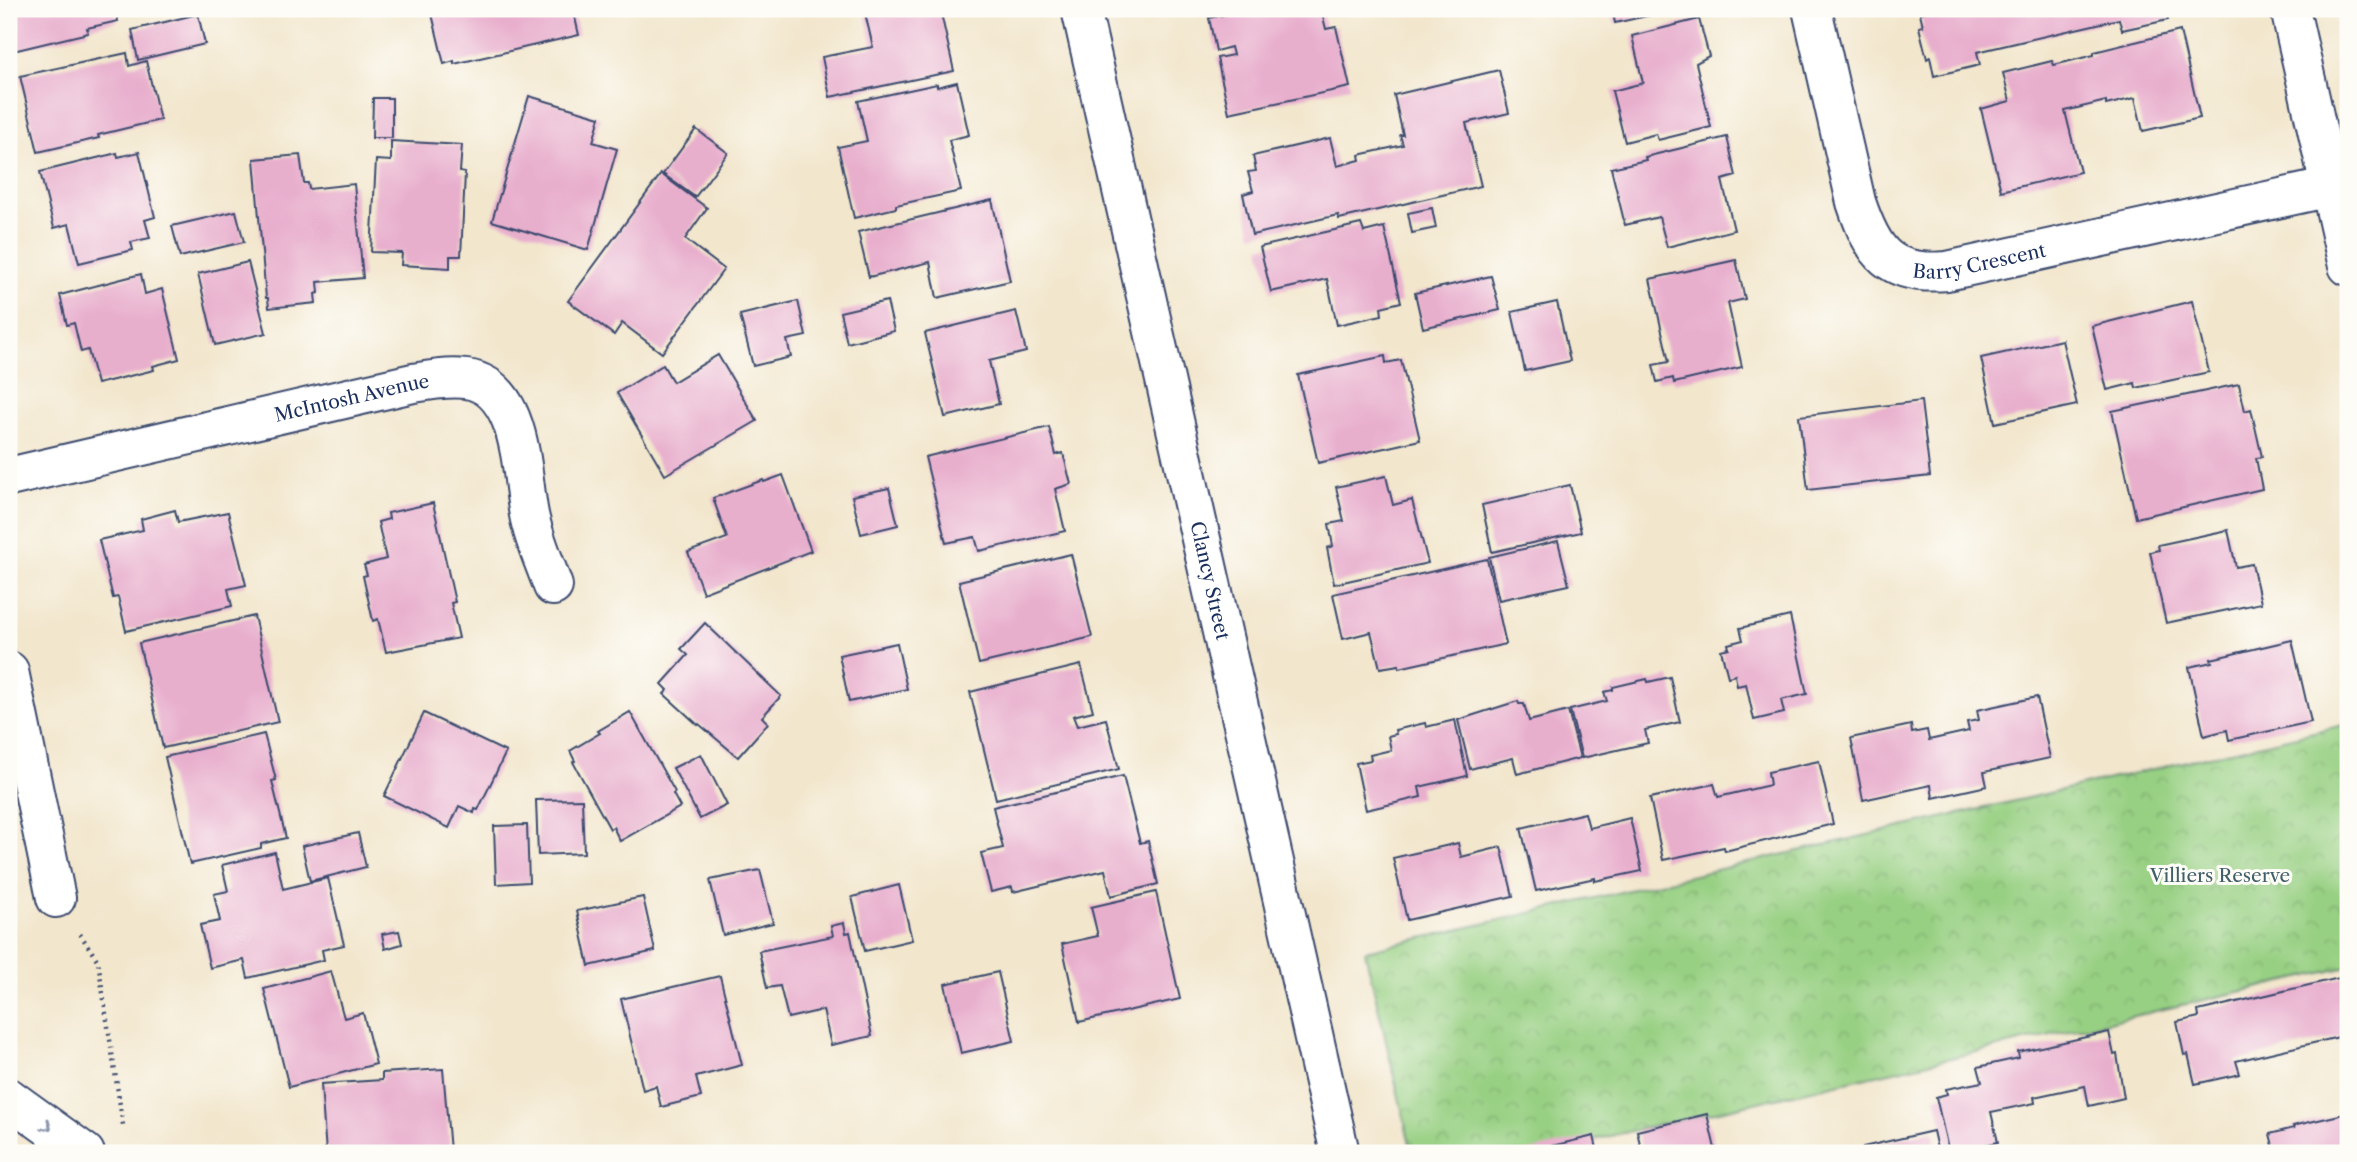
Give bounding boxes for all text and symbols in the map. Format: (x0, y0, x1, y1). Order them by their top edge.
street label: Barry Crescent (1911, 238, 2048, 283)
street label: McIntosh Avenue (272, 369, 431, 426)
street label: Clancy Street (1186, 519, 1235, 642)
park label: Villiers Reserve (2149, 864, 2290, 887)
one-way arrow (39, 1117, 52, 1130)

